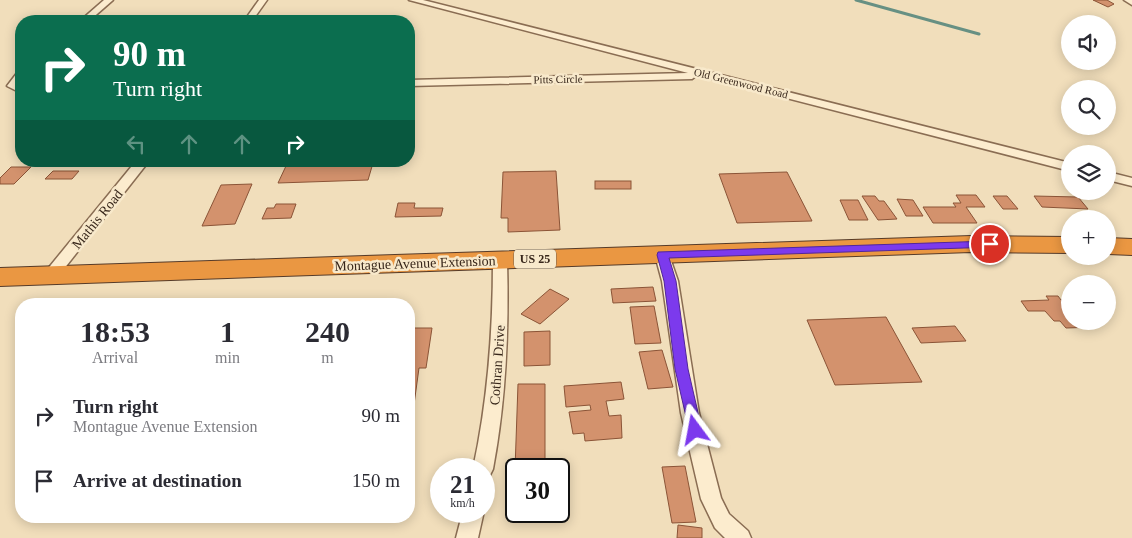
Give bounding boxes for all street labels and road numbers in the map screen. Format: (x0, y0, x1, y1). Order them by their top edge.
street label: Old Greenwood Road (693, 65, 790, 101)
street label: Pitts Circle (533, 73, 583, 85)
street label: Mathis Road (69, 187, 126, 252)
road number: US 25 (514, 250, 556, 268)
street label: Montague Avenue Extension (334, 253, 496, 274)
street label: Cothran Drive (487, 324, 508, 406)

